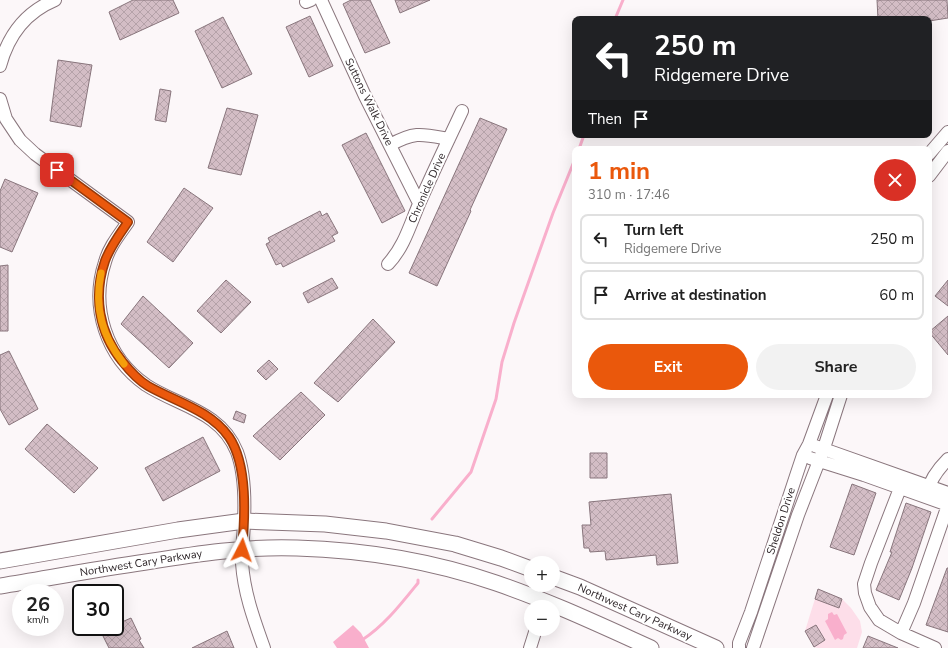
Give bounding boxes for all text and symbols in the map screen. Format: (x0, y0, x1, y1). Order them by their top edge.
text: 250 m (654, 27, 737, 65)
icon: left (588, 32, 640, 84)
street label: Suttons Walk Drive (341, 56, 397, 149)
text: Ridgemere Drive (654, 63, 789, 87)
icon: arrive (630, 108, 652, 130)
text: Then (588, 109, 622, 129)
street label: Chronicle Drive (405, 150, 449, 226)
pin (40, 153, 74, 187)
text: 1 min (588, 155, 650, 187)
icon: arrive (46, 159, 68, 181)
button: close (874, 159, 916, 201)
text: 310 m · 17:46 (588, 186, 670, 204)
text: Turn left (624, 220, 683, 240)
icon: left (590, 228, 612, 250)
text: 250 m (870, 229, 914, 249)
text: Ridgemere Drive (624, 240, 722, 258)
icon: arrive (590, 284, 612, 306)
text: Arrive at destination (624, 285, 767, 305)
text: 60 m (879, 285, 914, 305)
button: Exit (588, 344, 748, 390)
button: Share (756, 344, 916, 390)
street label: Sheldon Drive (763, 485, 799, 556)
position arrow (221, 529, 263, 571)
street label: Northwest Cary Parkway (79, 546, 204, 580)
map controls (524, 556, 560, 636)
button: + (524, 556, 560, 592)
street label: Northwest Cary Parkway (575, 580, 695, 644)
speed limit sign: 30 (72, 584, 124, 636)
text: 26 (26, 591, 50, 618)
button: − (524, 600, 560, 636)
text: km/h (27, 613, 49, 627)

